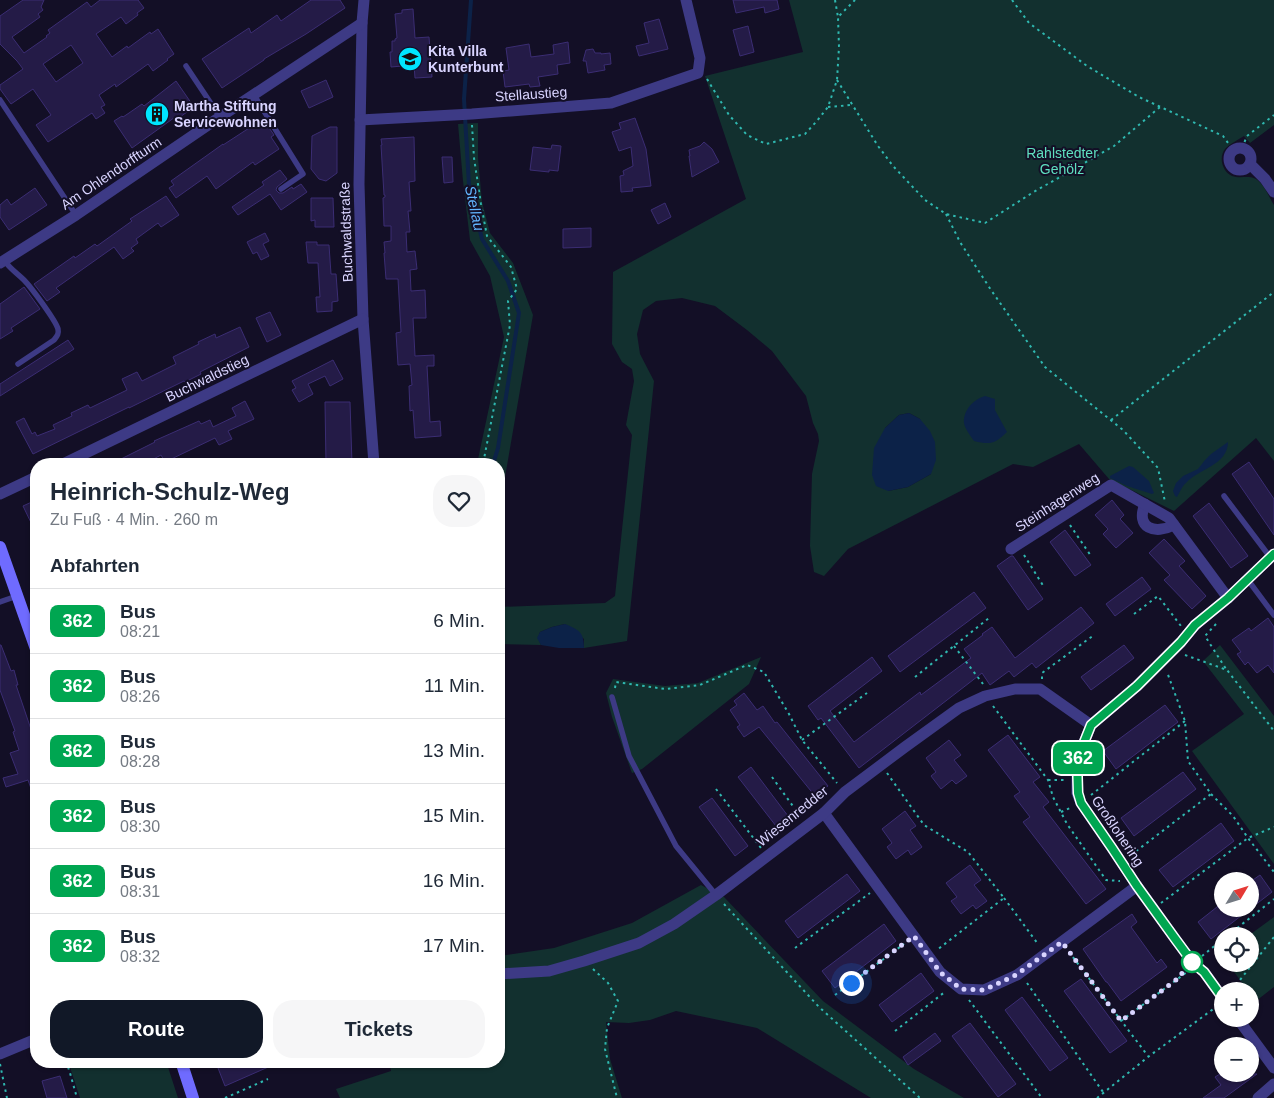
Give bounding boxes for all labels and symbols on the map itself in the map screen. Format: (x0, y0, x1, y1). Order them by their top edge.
place label: Kita Villa Kunterbunt (428, 43, 504, 75)
school or university icon: Kita Villa Kunterbunt (397, 46, 423, 72)
street label: Stellaustieg (494, 83, 568, 105)
place label: Martha Stiftung Servicewohnen (174, 98, 277, 130)
building icon: Martha Stiftung Servicewohnen (144, 101, 170, 127)
street label: Am Ohlendorffturm (58, 133, 164, 213)
park label: Rahlstedter Gehölz (1026, 145, 1098, 177)
street label: Buchwaldstraße (336, 181, 356, 282)
water label: Stellau (462, 184, 488, 233)
street label: Buchwaldstieg (163, 351, 251, 405)
street label: Steinhagenweg (1012, 469, 1102, 535)
line badge: 362 (1049, 742, 1107, 774)
street label: Wiesenredder (753, 782, 831, 850)
street label: Großlohering (1089, 793, 1147, 869)
north arrow (1214, 872, 1259, 918)
unlabelled marker (1181, 951, 1203, 973)
your location (839, 971, 864, 996)

